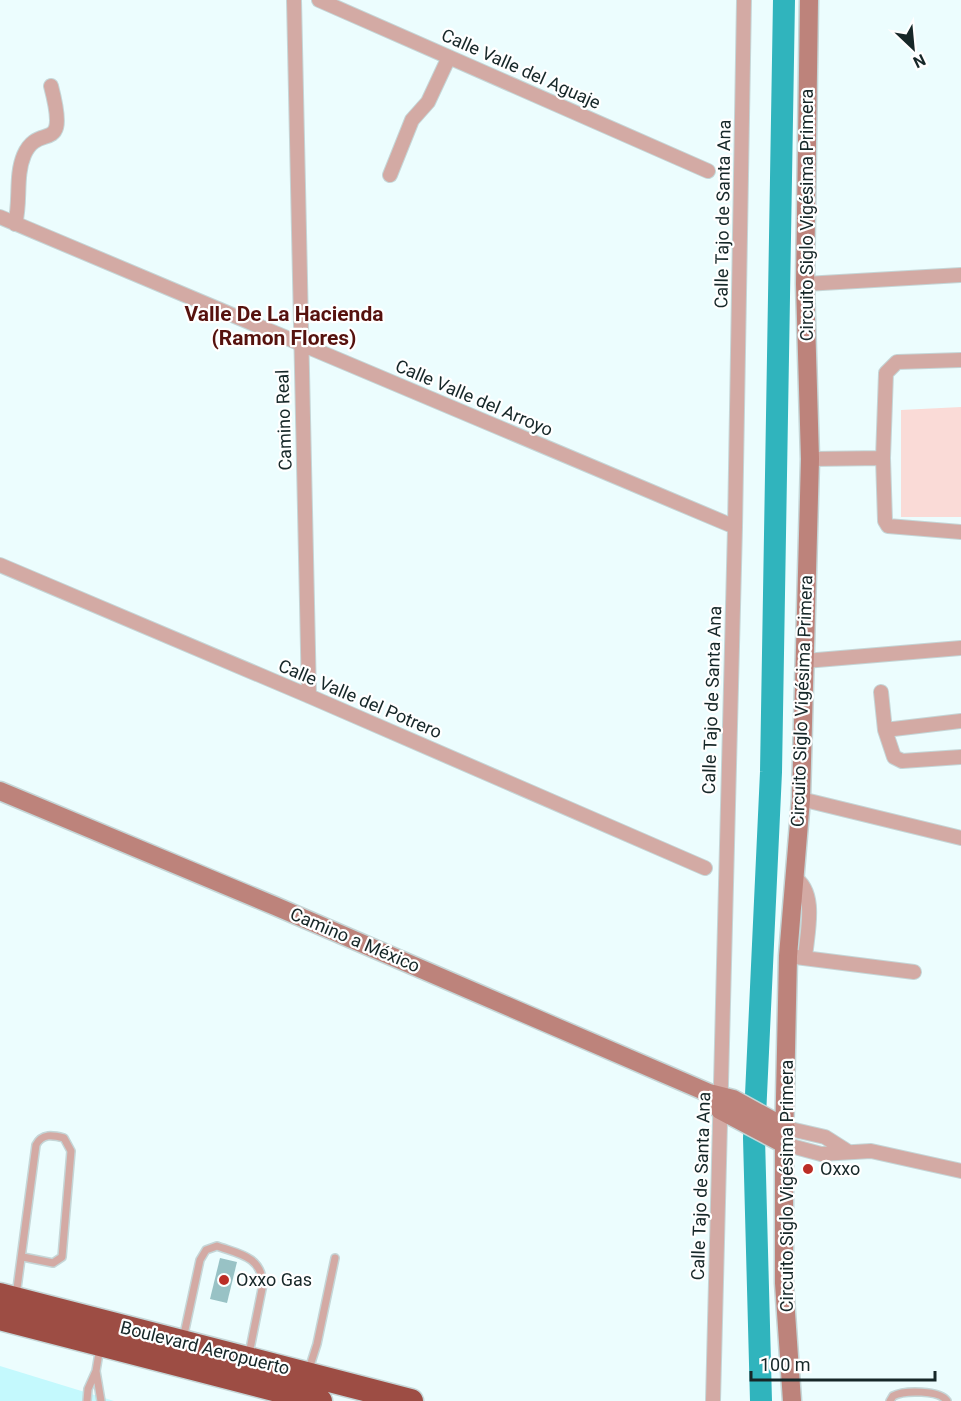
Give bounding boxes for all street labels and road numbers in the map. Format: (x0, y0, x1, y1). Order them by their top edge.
street label: Calle Valle del Aguaje (438, 24, 604, 113)
street label: Circuito Siglo Vigésima Primera (796, 89, 817, 341)
street label: Calle Tajo de Santa Ana (710, 119, 735, 309)
street label: Calle Valle del Arroyo (392, 355, 556, 440)
street label: Camino Real (271, 369, 296, 471)
street label: Circuito Siglo Vigésima Primera (787, 575, 816, 827)
street label: Calle Tajo de Santa Ana (698, 605, 725, 795)
street label: Calle Valle del Potrero (275, 655, 445, 742)
street label: Camino a México (287, 903, 423, 976)
street label: Circuito Siglo Vigésima Primera (776, 1060, 797, 1312)
street label: Calle Tajo de Santa Ana (687, 1091, 714, 1281)
street label: Boulevard Aeropuerto (118, 1316, 292, 1379)

